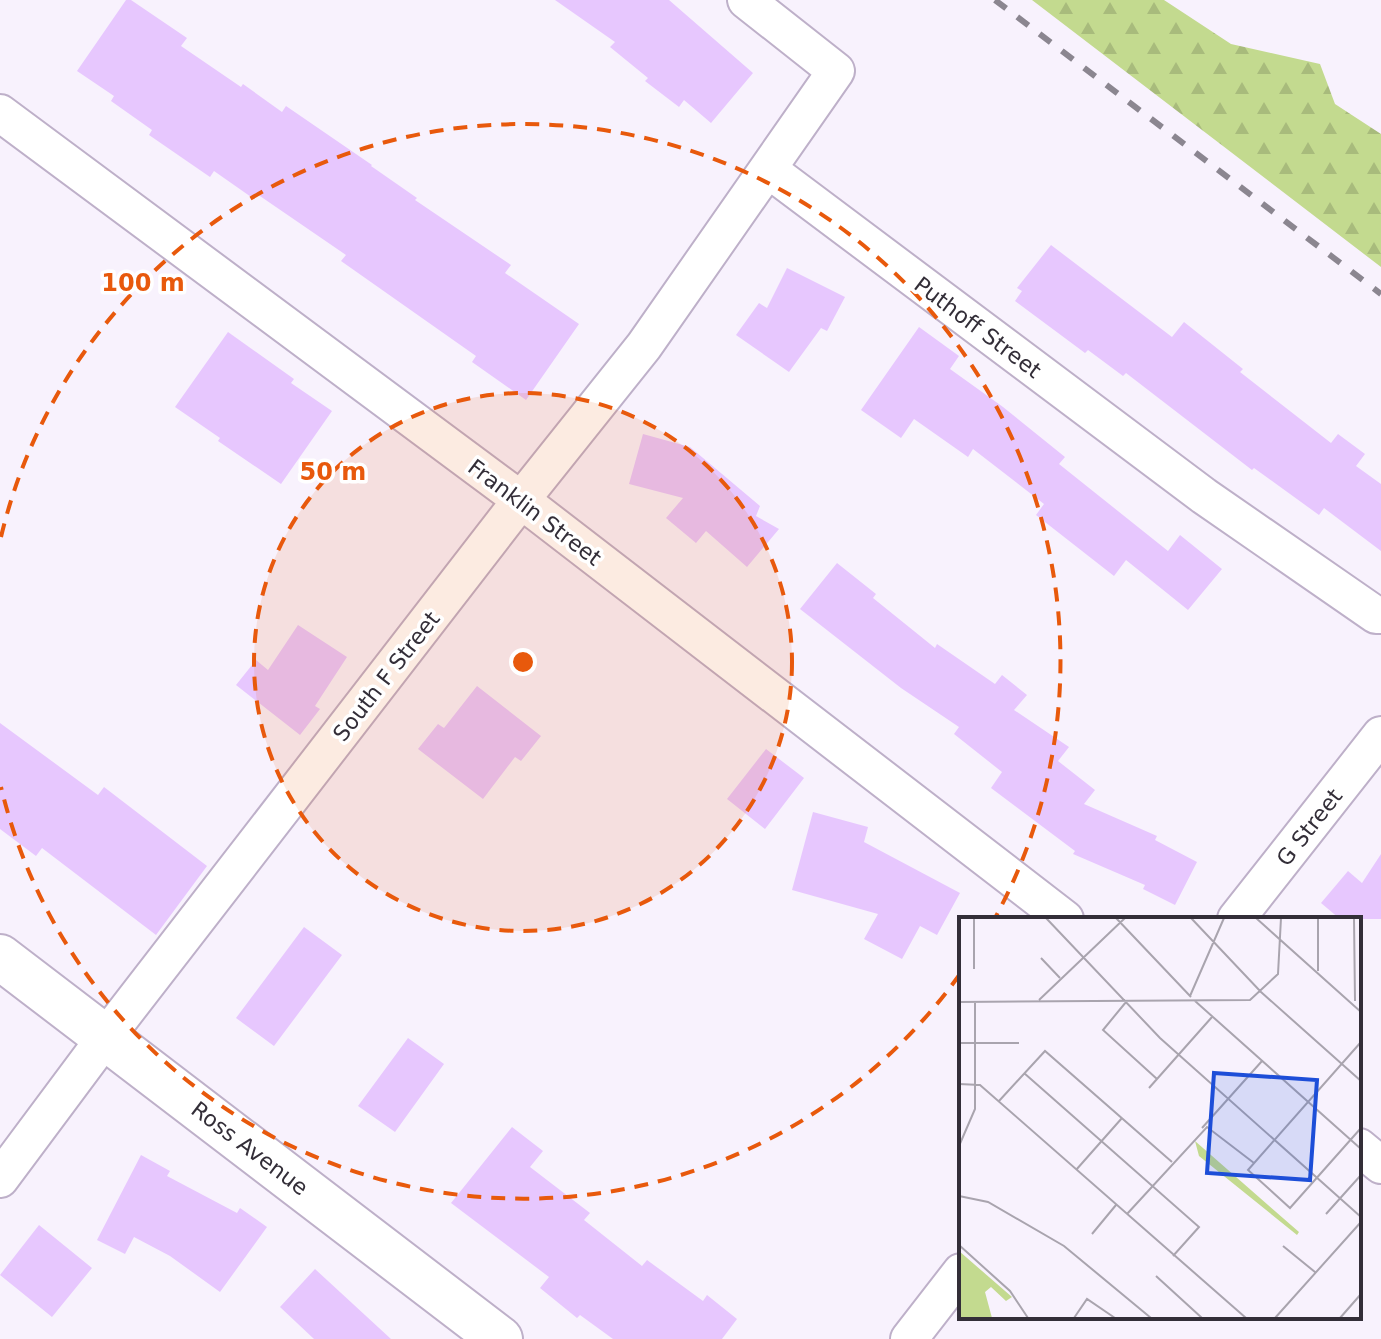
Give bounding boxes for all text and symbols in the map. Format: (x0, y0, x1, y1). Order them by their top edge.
text: 100 m (101, 269, 185, 297)
street label: Puthoff Street (910, 272, 1046, 383)
street label: Franklin Street (463, 454, 607, 571)
text: 50 m (300, 458, 366, 486)
street label: South F Street (328, 606, 445, 746)
centre of rings (509, 648, 537, 676)
street label: G Street (1272, 784, 1347, 871)
inset map (959, 917, 1361, 1319)
street label: Ross Avenue (187, 1096, 313, 1200)

